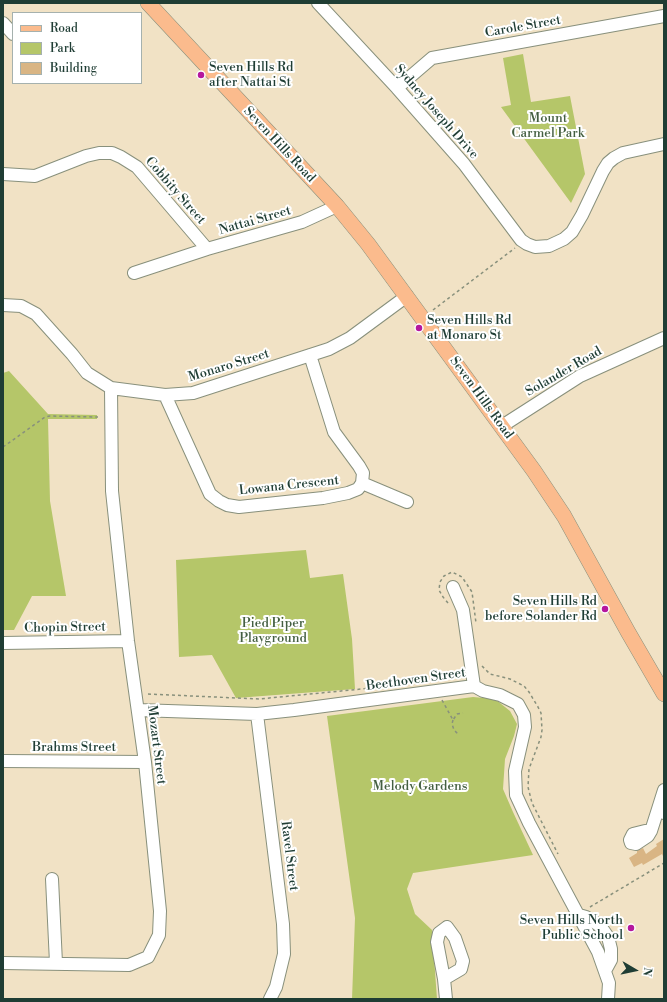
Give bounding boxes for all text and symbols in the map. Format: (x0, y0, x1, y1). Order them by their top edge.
legend (12, 12, 142, 84)
street label: Carole Street (484, 13, 562, 41)
text: Road (50, 21, 78, 36)
text: Park (50, 41, 75, 56)
place label: Seven Hills Rd after Nattai St (209, 60, 293, 91)
text: Building (50, 61, 97, 76)
street label: Sydney Joseph Drive (391, 62, 481, 162)
marker: Seven Hills Rd after Nattai St (196, 70, 206, 80)
street label: Seven Hills Road (240, 104, 318, 186)
park label: Mount Carmel Park (512, 111, 584, 142)
street label: Cobbity Street (142, 154, 208, 228)
street label: Nattai Street (217, 203, 293, 239)
place label: Seven Hills Rd at Monaro St (427, 313, 511, 344)
marker: Seven Hills Rd at Monaro St (414, 323, 424, 333)
street label: Solander Road (523, 344, 605, 400)
street label: Monaro Street (187, 346, 271, 386)
street label: Seven Hills Road (446, 354, 516, 442)
street label: Lowana Crescent (238, 473, 340, 499)
place label: Seven Hills Rd before Solander Rd (485, 594, 597, 625)
marker: Seven Hills Rd before Solander Rd (600, 604, 610, 614)
park label: Pied Piper Playground (239, 616, 307, 647)
street label: Chopin Street (24, 619, 106, 637)
street label: Beethoven Street (365, 665, 467, 695)
street label: Mozart Street (143, 704, 169, 786)
street label: Brahms Street (32, 740, 116, 756)
park label: Melody Gardens (373, 779, 467, 795)
street label: Ravel Street (277, 820, 301, 892)
place label: Seven Hills North Public School (520, 913, 623, 944)
marker: Seven Hills North Public School (626, 923, 636, 933)
north arrow (615, 950, 655, 990)
text: N (639, 966, 654, 977)

